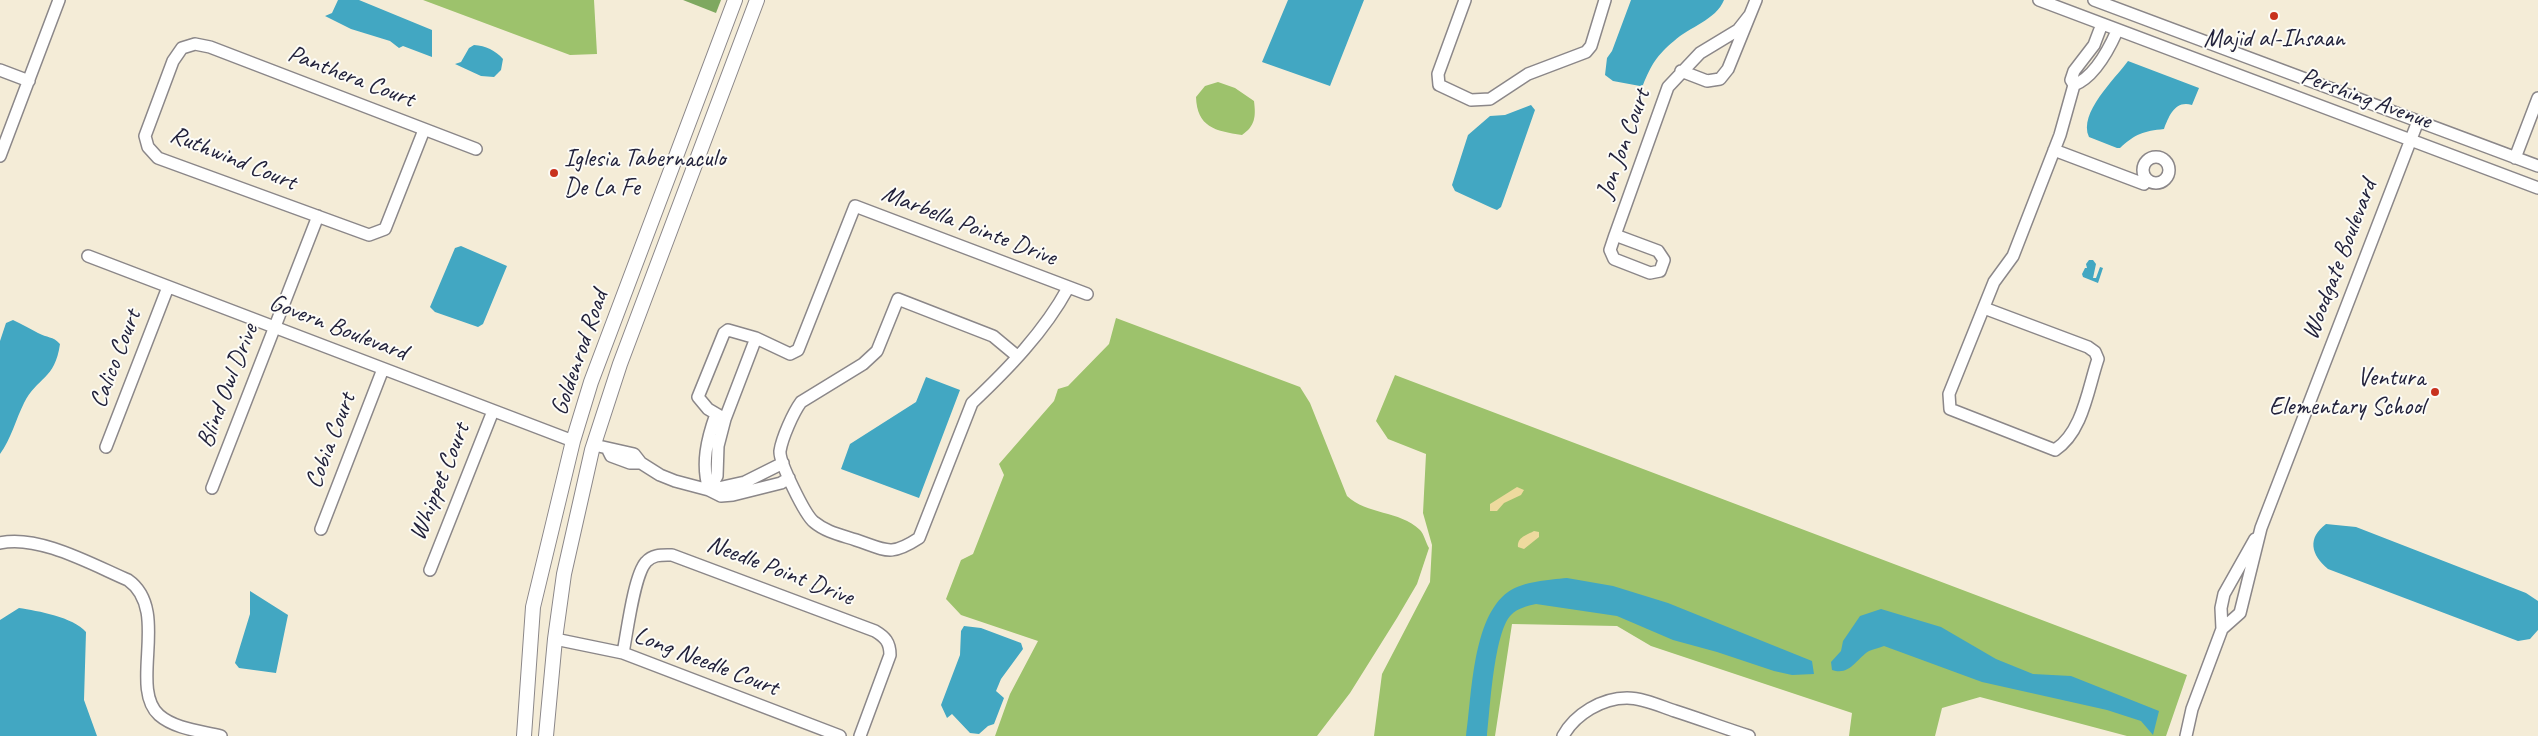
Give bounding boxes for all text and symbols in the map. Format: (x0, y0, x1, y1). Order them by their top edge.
marker: Majid al-Ihsaan (2268, 10, 2280, 22)
place label: Majid al-Ihsaan (2204, 24, 2344, 54)
street label: Panthera Court (284, 39, 418, 115)
street label: Pershing Avenue (2297, 62, 2435, 136)
street label: Jon Jon Court (1590, 85, 1658, 203)
street label: Ruthwind Court (166, 120, 300, 198)
place label: Iglesia Tabernaculo De La Fe (564, 144, 725, 203)
marker: Iglesia Tabernaculo De La Fe (548, 167, 560, 179)
street label: Woodgate Boulevard (2296, 176, 2384, 344)
street label: Marbella Pointe Drive (877, 179, 1061, 273)
street label: Goldenrod Road (545, 287, 615, 419)
street label: Govern Boulevard (265, 288, 411, 368)
street label: Calico Court (84, 306, 148, 412)
street label: Blind Owl Drive (191, 320, 265, 452)
place label: Ventura Elementary School (2269, 363, 2425, 422)
marker: Ventura Elementary School (2429, 386, 2441, 398)
street label: Cobia Court (299, 389, 363, 493)
street label: Whippet Court (403, 419, 477, 545)
street label: Needle Point Drive (702, 529, 858, 613)
street label: Long Needle Court (629, 621, 783, 703)

